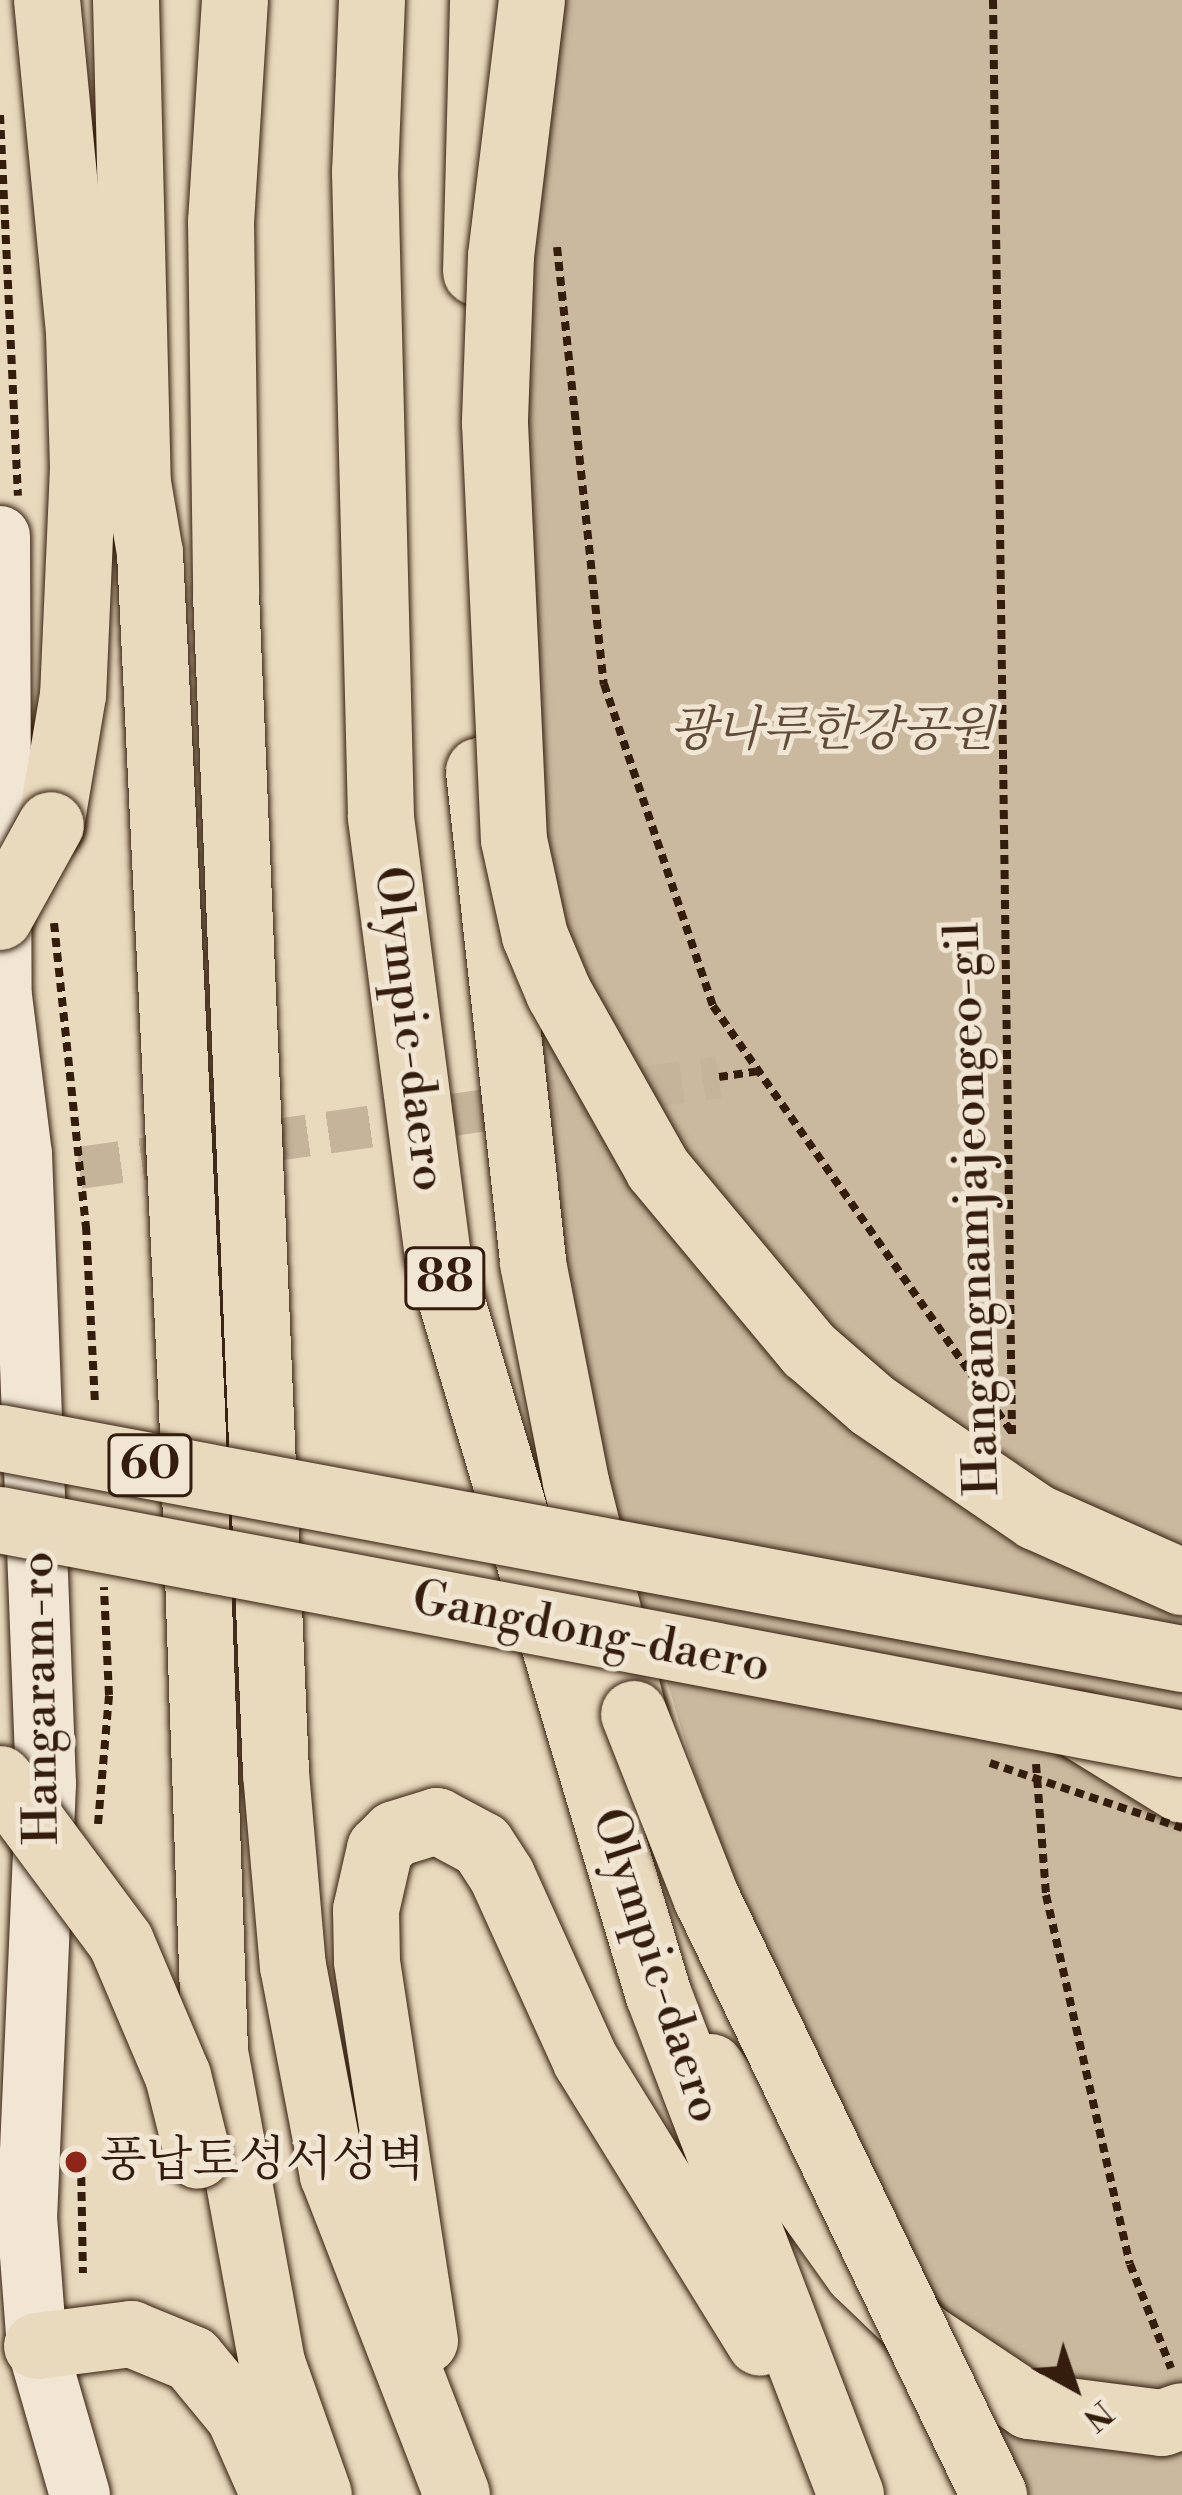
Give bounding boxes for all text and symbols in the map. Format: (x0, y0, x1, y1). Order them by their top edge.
park label: 광나루한강공원 (670, 703, 994, 761)
street label: Olympic-daero (360, 863, 458, 1195)
street label: Hangangnamjajeongeo-gil (935, 921, 1013, 1497)
road number: 88 (403, 1239, 487, 1317)
road number: 60 (105, 1426, 195, 1504)
street label: Hangaram-ro (10, 1551, 72, 1845)
street label: Gangdong-daero (407, 1570, 775, 1696)
street label: Olympic-daero (578, 1802, 734, 2130)
place label: 풍납토성서성벽 (100, 2133, 425, 2191)
marker: 풍납토성서성벽 (63, 2149, 89, 2175)
north arrow (1014, 2327, 1134, 2447)
text: N (1074, 2391, 1121, 2439)

